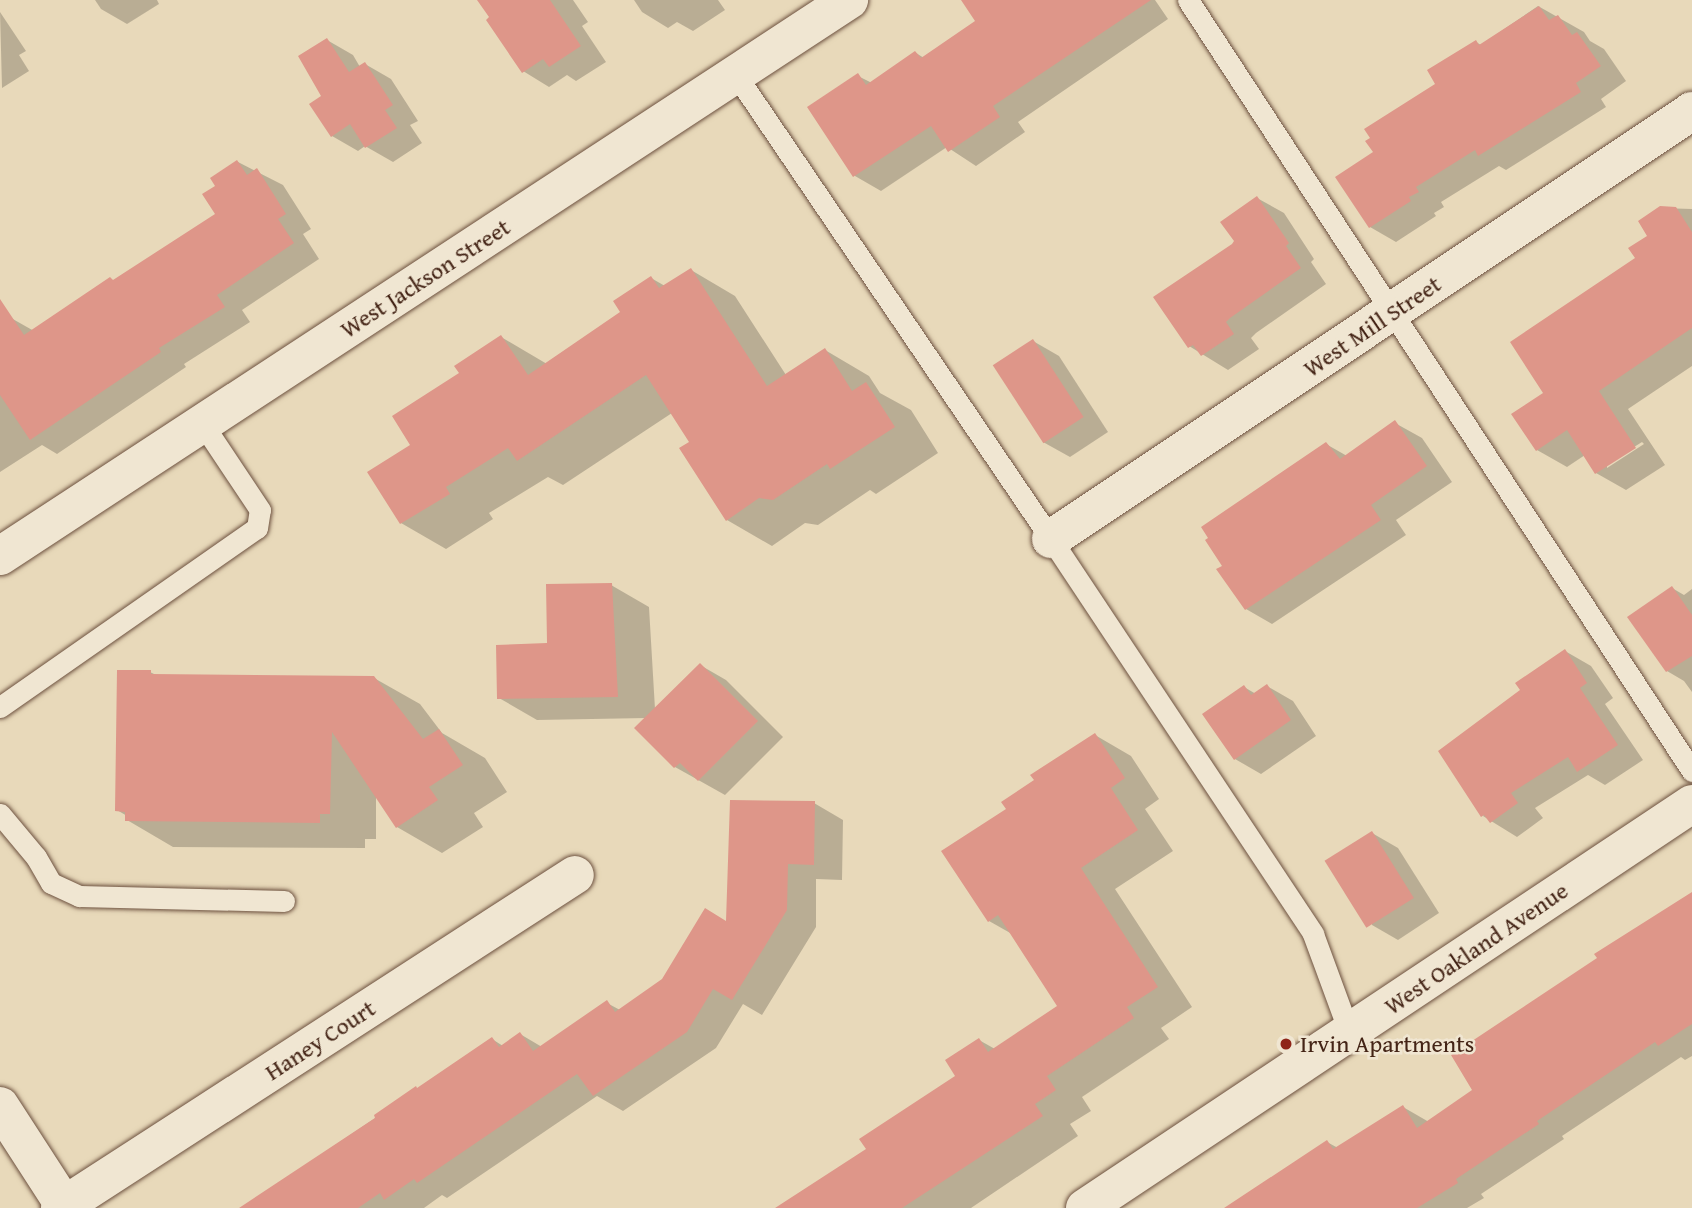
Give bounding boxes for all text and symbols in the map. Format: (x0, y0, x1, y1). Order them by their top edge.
street label: West Jackson Street (335, 212, 515, 344)
street label: West Mill Street (1298, 269, 1446, 383)
street label: West Oakland Avenue (1379, 876, 1573, 1020)
street label: Haney Court (259, 994, 381, 1086)
place label: Irvin Apartments (1300, 1030, 1474, 1058)
marker: Irvin Apartments (1278, 1036, 1294, 1052)

